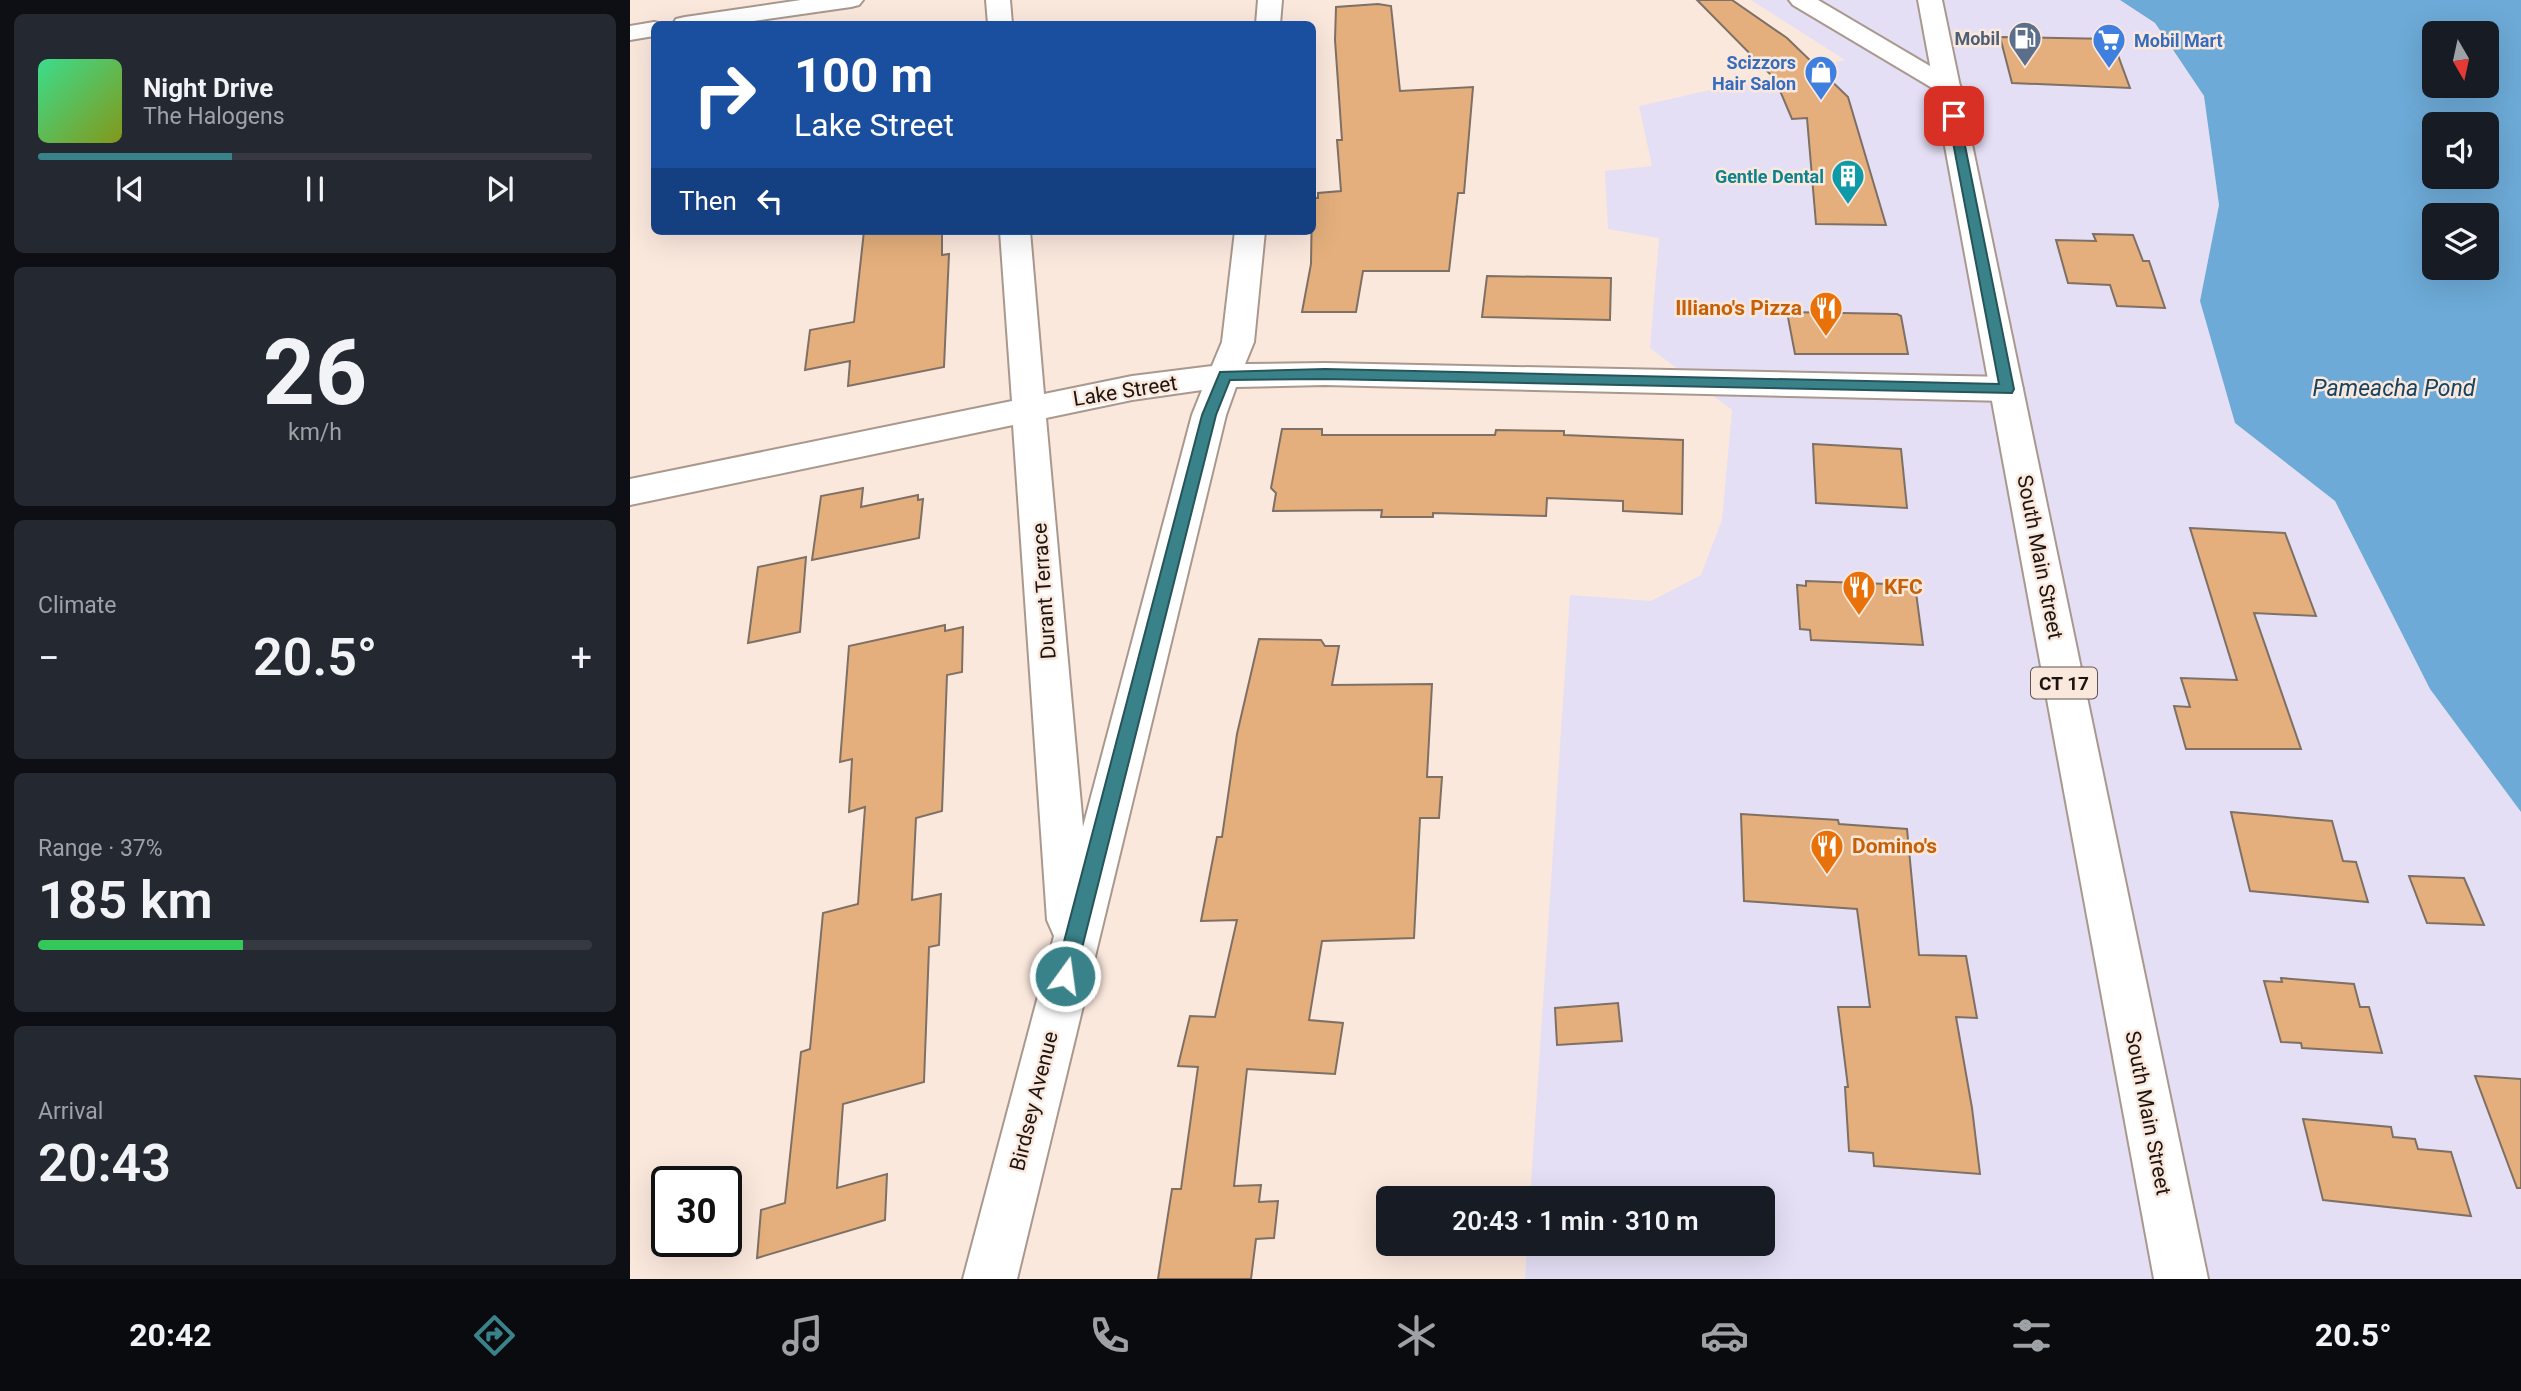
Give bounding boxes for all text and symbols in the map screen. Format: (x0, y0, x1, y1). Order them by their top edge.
fuel station icon: Mobil (2006, 19, 2044, 68)
supermarket icon: Mobil Mart (2090, 21, 2128, 70)
north arrow (2422, 21, 2499, 98)
map controls (2422, 21, 2499, 280)
place label: Mobil (1954, 28, 2000, 49)
place label: Mobil Mart (2134, 30, 2223, 51)
text: 100 m (794, 47, 933, 104)
icon: right (679, 49, 770, 140)
place label: Scizzors Hair Salon (1712, 52, 1796, 94)
shop icon: Scizzors Hair Salon (1802, 53, 1840, 102)
text: Night Drive (143, 73, 273, 103)
pin (1924, 86, 1984, 146)
icon: arrive (1935, 97, 1973, 135)
text: The Halogens (143, 103, 285, 130)
text: Lake Street (794, 106, 954, 144)
button: sound (2422, 112, 2499, 189)
building icon: Gentle Dental (1829, 157, 1867, 206)
place label: Gentle Dental (1715, 166, 1824, 187)
icon: previous (111, 170, 149, 208)
icon: pause (296, 170, 334, 208)
icon: next (481, 170, 519, 208)
icon: left (751, 182, 789, 220)
text: Then (679, 186, 737, 216)
button: layers (2422, 203, 2499, 280)
restaurant icon: Illiano's Pizza (1807, 289, 1845, 338)
place label: Illiano's Pizza (1675, 296, 1802, 320)
text: 26 (263, 320, 367, 426)
street label: Lake Street (1071, 371, 1179, 411)
water label: Pameacha Pond (2313, 375, 2476, 402)
text: km/h (288, 419, 342, 446)
street label: South Main Street (2012, 473, 2068, 641)
street label: Durant Terrace (1027, 522, 1061, 660)
restaurant icon: KFC (1840, 568, 1878, 617)
place label: KFC (1884, 575, 1923, 599)
text: Climate (38, 592, 117, 619)
text: 20.5° (253, 627, 377, 688)
text: − (38, 636, 60, 680)
text: + (570, 636, 592, 680)
road number: CT 17 (2031, 668, 2097, 698)
restaurant icon: Domino's (1808, 827, 1846, 876)
place label: Domino's (1852, 834, 1937, 858)
text: Range · 37% (38, 835, 163, 862)
text: 185 km (38, 870, 213, 931)
position arrow (1028, 939, 1102, 1013)
street label: Birdsey Avenue (1005, 1029, 1063, 1173)
street label: South Main Street (2120, 1029, 2176, 1197)
text: Arrival (38, 1098, 103, 1125)
text: 20:43 (38, 1133, 171, 1194)
speed limit sign: 30 (651, 1166, 742, 1257)
text: 20:43 · 1 min · 310 m (1452, 1206, 1699, 1236)
icon: directions (470, 1311, 519, 1360)
icon: music (778, 1311, 827, 1360)
icon: phone (1085, 1311, 1134, 1360)
icon: climate (1392, 1311, 1441, 1360)
icon: car (1700, 1311, 1749, 1360)
icon: filters (2007, 1311, 2056, 1360)
text: 20:42 (129, 1316, 212, 1354)
text: 20.5° (2315, 1316, 2392, 1354)

